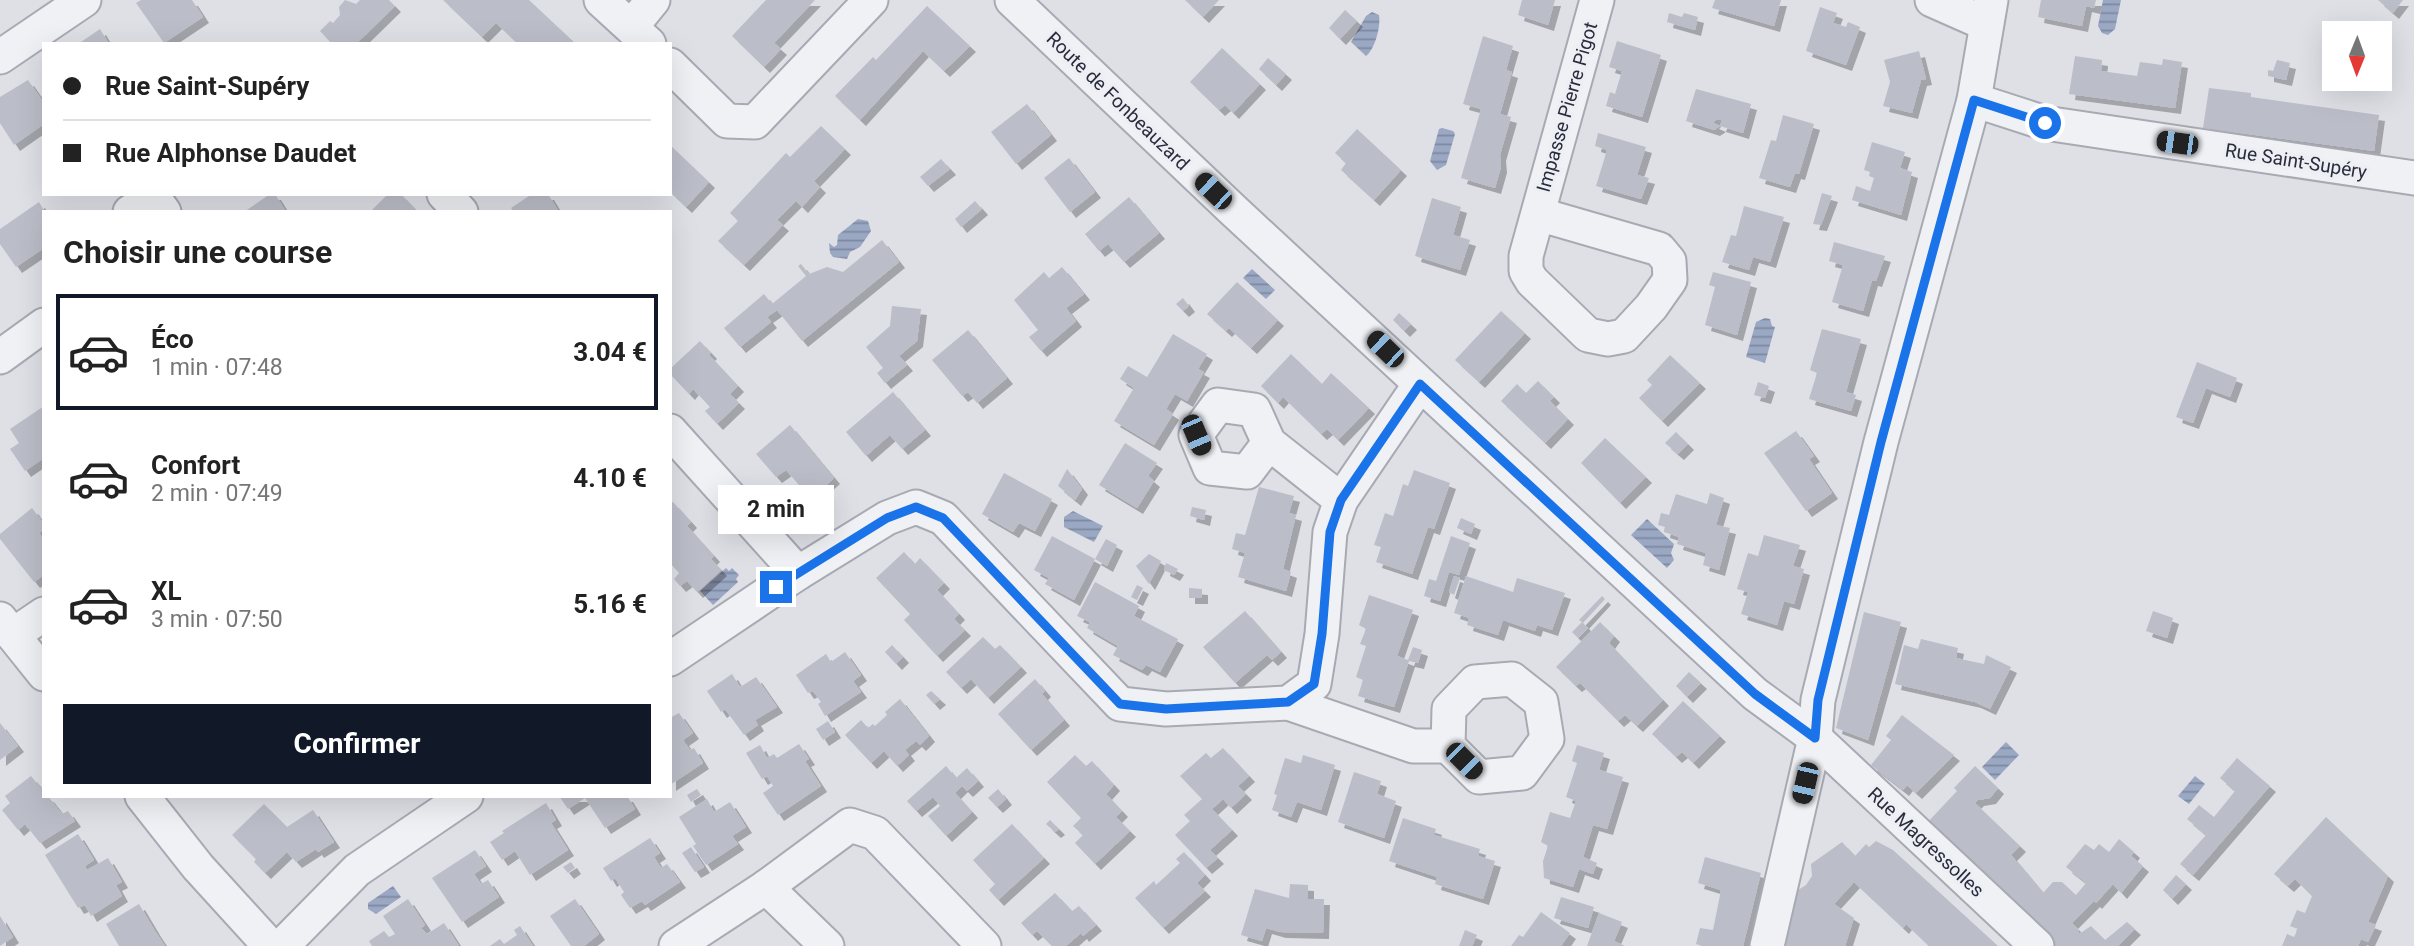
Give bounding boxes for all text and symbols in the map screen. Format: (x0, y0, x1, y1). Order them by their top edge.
street label: Impasse Pierre Pigot (1532, 19, 1602, 195)
north arrow (2322, 21, 2392, 91)
map controls (2322, 21, 2392, 91)
street label: Route de Fonbeauzard (1042, 27, 1194, 175)
text: Rue Saint-Supéry (105, 71, 309, 101)
route start (2029, 107, 2061, 139)
car (2155, 130, 2200, 156)
text: Rue Alphonse Daudet (105, 138, 356, 168)
street label: Rue Saint-Supéry (2223, 138, 2369, 184)
car (1191, 169, 1236, 213)
text: Choisir une course (63, 233, 332, 271)
icon: car (67, 321, 130, 384)
text: Éco (151, 324, 194, 354)
car (1363, 327, 1408, 371)
text: 3.04 € (573, 337, 647, 367)
text: 1 min · 07:48 (151, 354, 283, 381)
car (1179, 412, 1214, 458)
icon: car (67, 447, 130, 510)
text: Confort (151, 450, 240, 480)
text: 4.10 € (573, 463, 647, 493)
text: 2 min · 07:49 (151, 480, 283, 507)
callout: 2 min (718, 486, 834, 534)
text: 2 min (747, 496, 805, 523)
route end (760, 571, 792, 603)
icon: car (67, 573, 130, 636)
text: XL (151, 576, 182, 606)
text: 5.16 € (573, 589, 647, 619)
text: 3 min · 07:50 (151, 606, 283, 633)
button: Confirmer (63, 704, 651, 784)
car (1442, 739, 1487, 783)
car (1791, 760, 1820, 806)
street label: Rue Magressolles (1863, 782, 1989, 902)

